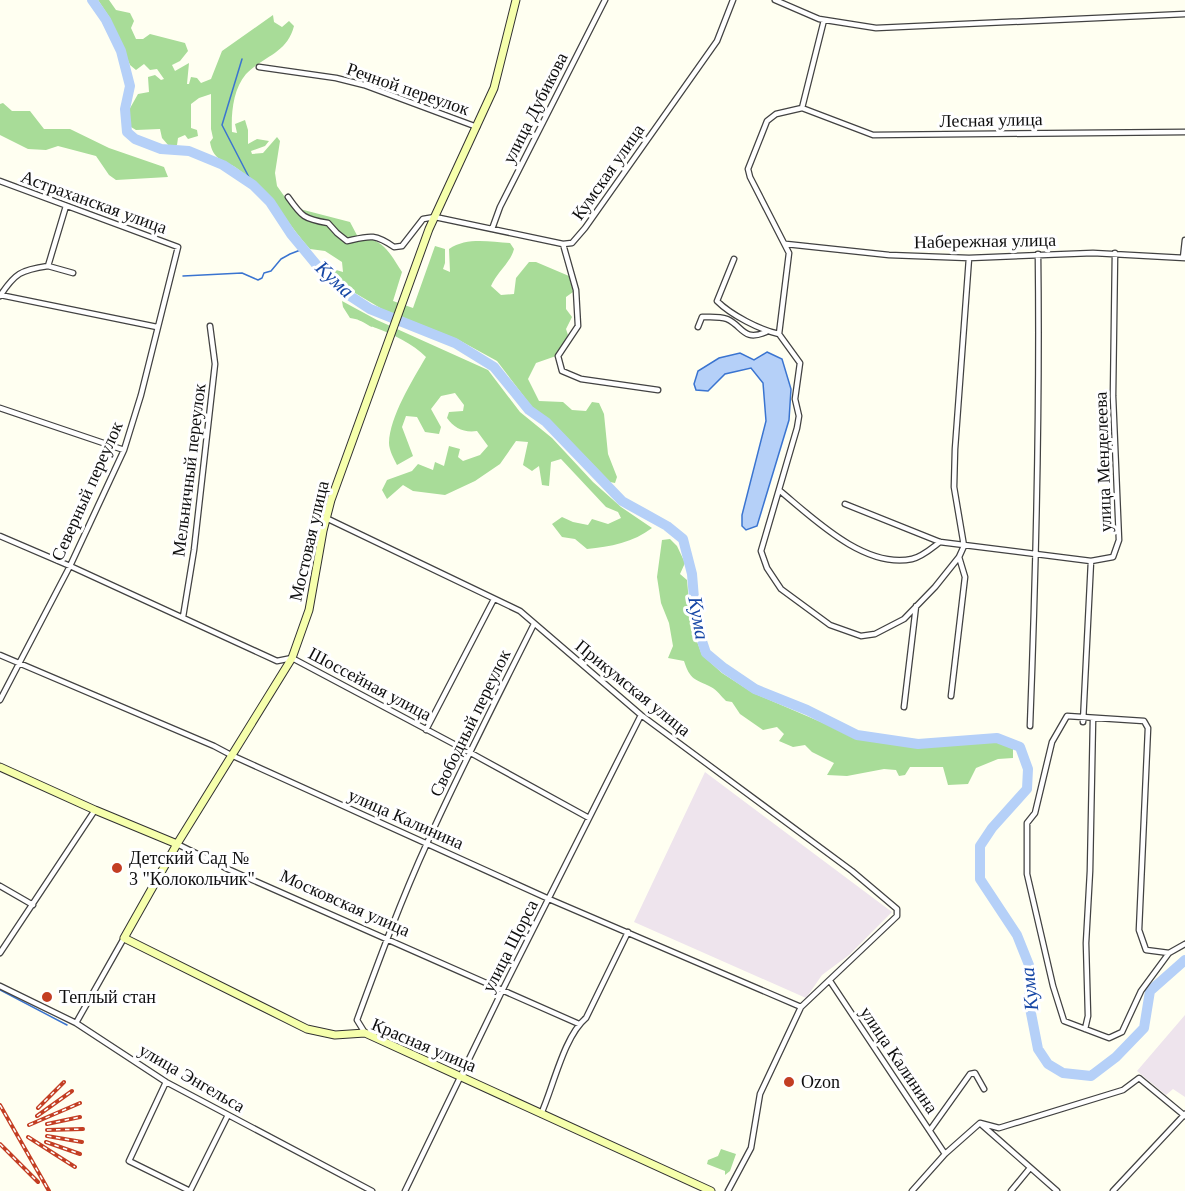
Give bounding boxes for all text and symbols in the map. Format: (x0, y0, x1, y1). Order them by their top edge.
street label: улица Дубикова (498, 49, 572, 167)
street label: Речной переулок (344, 59, 472, 119)
street label: Лесная улица (939, 109, 1043, 131)
street label: Кумская улица (568, 120, 648, 224)
street label: Астраханская улица (18, 166, 170, 238)
street label: Набережная улица (914, 230, 1056, 252)
water label: Кума (310, 255, 358, 303)
street label: Мельничный переулок (168, 382, 210, 558)
street label: улица Менделеева (1091, 391, 1115, 533)
street label: Северный переулок (47, 418, 127, 564)
street label: Мостовая улица (285, 479, 333, 603)
water label: Кума (683, 594, 714, 642)
street label: Прикумская улица (572, 636, 694, 740)
street label: Шоссейная улица (305, 643, 435, 725)
street label: Свободный переулок (426, 646, 514, 800)
street label: улица Калинина (345, 785, 467, 853)
place label: Детский Сад № 3 "Колокольчик" (129, 848, 255, 889)
marker: Детский Сад № 3 "Колокольчик" (110, 861, 124, 875)
street label: Московская улица (277, 865, 413, 941)
street label: улица Щорса (478, 896, 542, 996)
water label: Кума (1016, 966, 1043, 1013)
place label: Теплый стан (59, 987, 156, 1007)
marker: Теплый стан (40, 990, 54, 1004)
street label: улица Калинина (856, 1003, 942, 1117)
street label: Красная улица (369, 1014, 479, 1076)
street label: улица Энгельса (135, 1040, 249, 1116)
place label: Ozon (801, 1072, 840, 1092)
marker: Ozon (782, 1075, 796, 1089)

